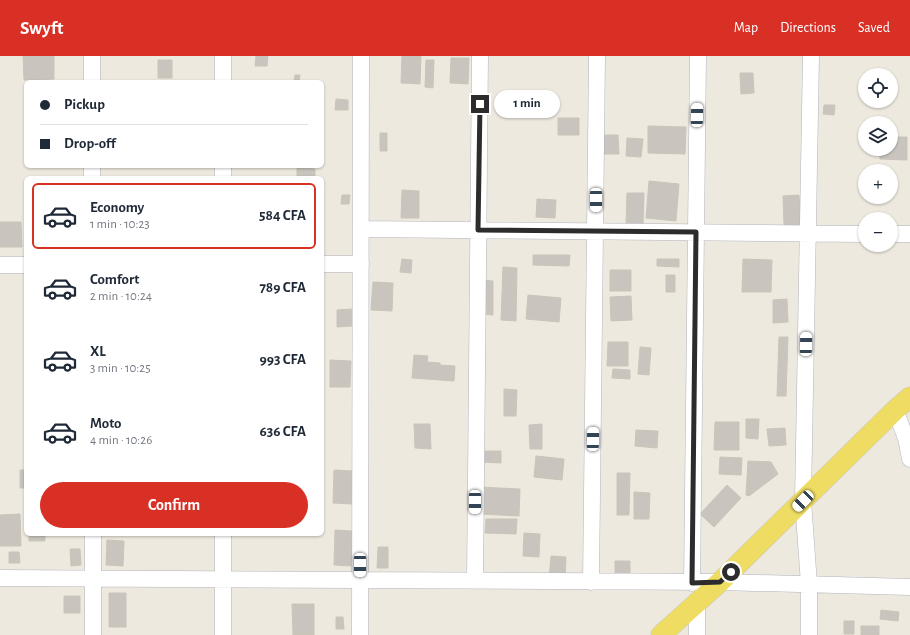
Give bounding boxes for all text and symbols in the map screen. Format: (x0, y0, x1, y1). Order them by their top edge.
text: Swyft (20, 19, 64, 38)
text: Map (734, 21, 758, 35)
text: Directions (780, 21, 836, 35)
text: Saved (858, 21, 890, 35)
map controls (858, 68, 898, 252)
button: locate (858, 68, 898, 108)
callout: 1 min (494, 90, 560, 118)
route end (471, 95, 489, 113)
text: Pickup (64, 97, 105, 112)
text: 1 min (513, 97, 541, 110)
car (691, 103, 703, 127)
button: layers (858, 116, 898, 156)
text: Drop-off (64, 136, 116, 151)
button: + (858, 164, 898, 204)
car (590, 188, 602, 212)
icon: car (42, 198, 78, 234)
text: Economy (90, 200, 144, 215)
text: 584 CFA (259, 208, 306, 223)
button: − (858, 212, 898, 252)
text: 1 min · 10:23 (90, 218, 150, 231)
icon: car (42, 270, 78, 306)
text: Comfort (90, 272, 139, 287)
text: 789 CFA (259, 280, 306, 295)
text: 2 min · 10:24 (90, 290, 152, 303)
car (800, 332, 812, 356)
icon: car (42, 342, 78, 378)
text: XL (90, 344, 106, 359)
text: 993 CFA (260, 352, 306, 367)
text: 3 min · 10:25 (90, 362, 151, 375)
icon: car (42, 414, 78, 450)
text: Moto (90, 416, 122, 431)
text: 636 CFA (260, 424, 306, 439)
car (587, 427, 599, 451)
text: 4 min · 10:26 (90, 434, 152, 447)
button: Confirm (40, 482, 308, 528)
car (790, 488, 816, 514)
car (469, 490, 481, 514)
car (354, 553, 366, 577)
route start (722, 563, 740, 581)

